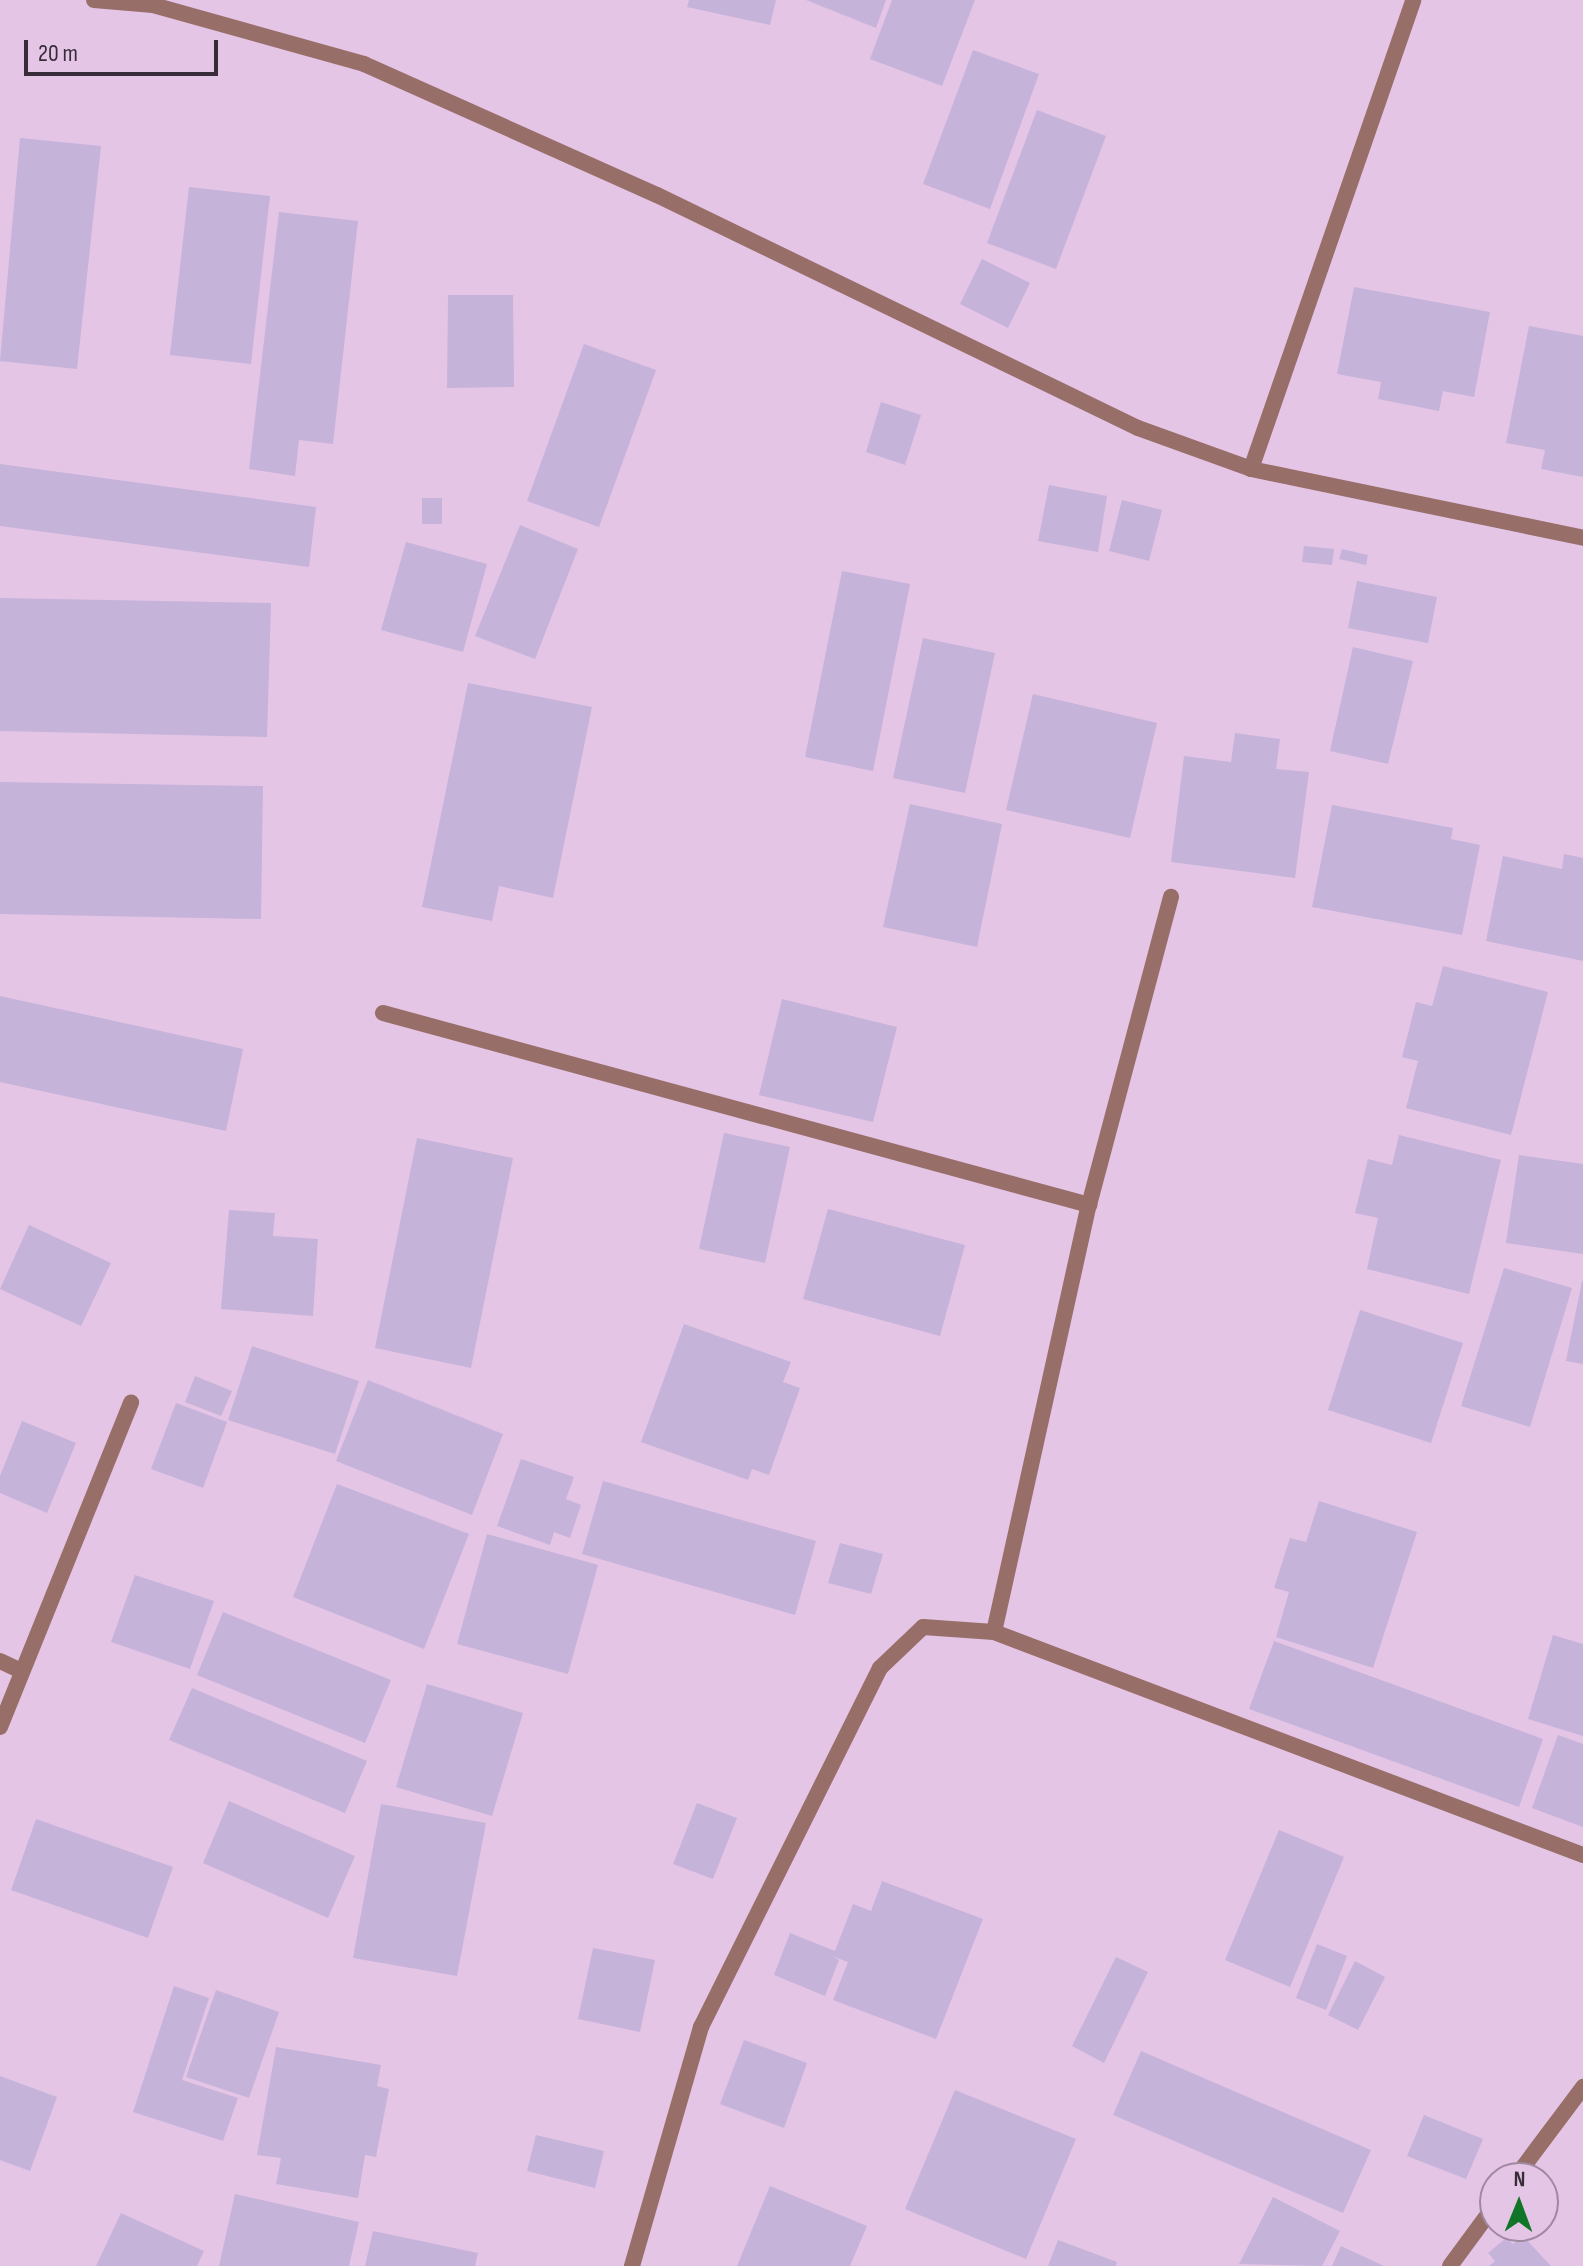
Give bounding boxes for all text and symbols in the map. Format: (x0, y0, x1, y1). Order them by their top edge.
scale bar (28, 24, 222, 74)
text: 20 m (38, 39, 78, 68)
north arrow (1479, 2162, 1559, 2242)
text: N (1513, 2166, 1526, 2193)

